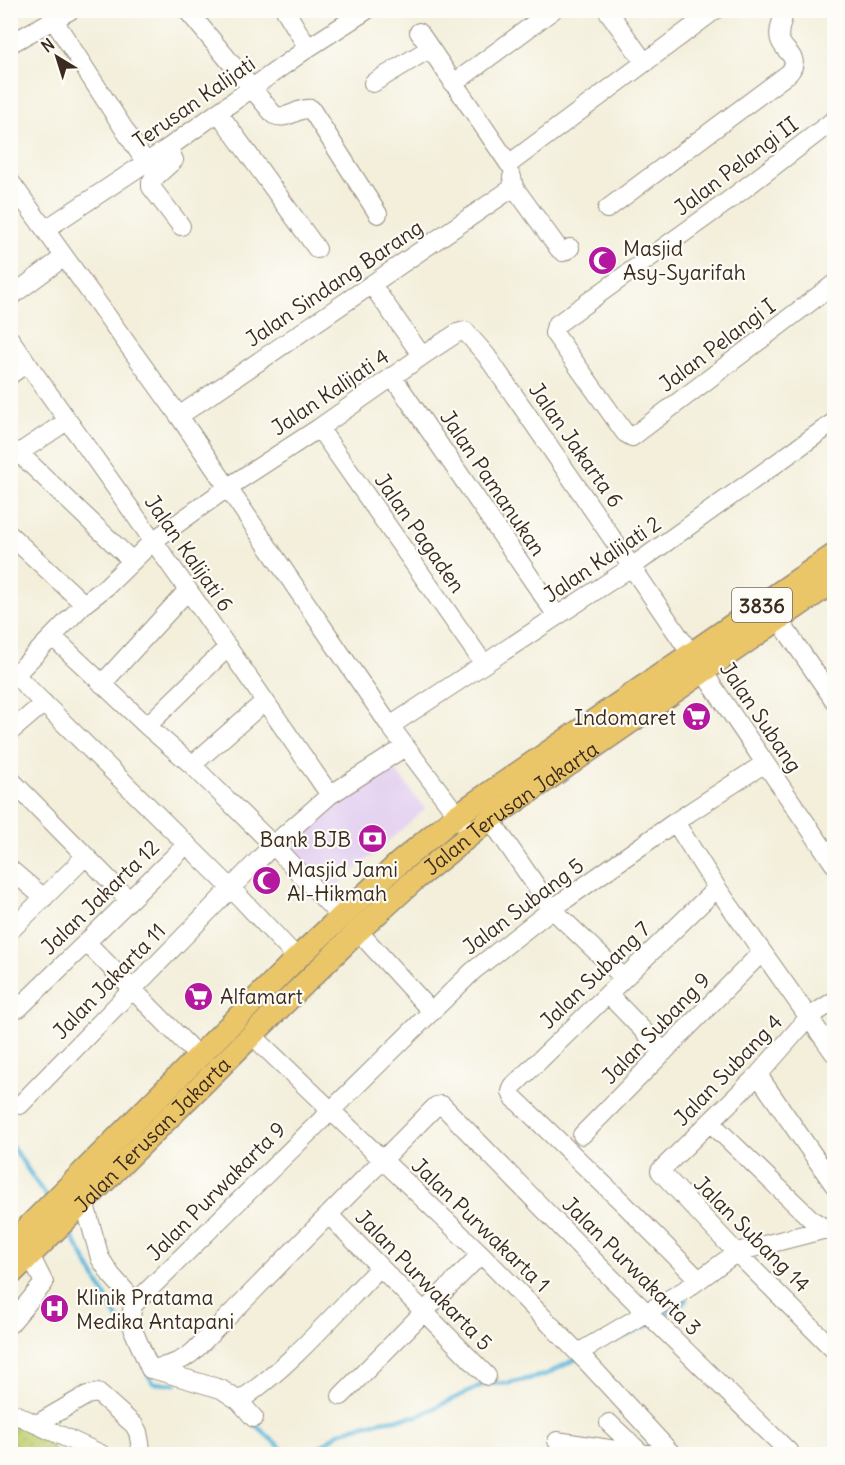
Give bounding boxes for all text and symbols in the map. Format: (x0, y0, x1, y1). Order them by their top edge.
north arrow (27, 27, 87, 87)
text: N (37, 34, 58, 56)
street label: Terusan Kalijati (128, 50, 260, 154)
street label: Jalan Pelangi II (669, 111, 803, 221)
street label: Jalan Sindang Barang (240, 214, 428, 352)
place label: Masjid Asy-Syarifah (623, 235, 746, 286)
mosque icon: Masjid Asy-Syarifah (586, 244, 618, 276)
street label: Jalan Pelangi I (653, 292, 781, 398)
street label: Jalan Kalijati 4 (266, 343, 394, 441)
street label: Jalan Jakarta 6 (523, 377, 629, 513)
street label: Jalan Pamanukan (434, 405, 552, 561)
street label: Jalan Pagaden (369, 468, 471, 598)
street label: Jalan Kalijati 6 (139, 489, 239, 617)
street label: Jalan Kalijati 2 (538, 510, 666, 608)
road number: 3836 (732, 588, 792, 622)
street label: Jalan Subang (714, 656, 808, 778)
supermarket icon: Indomaret (681, 701, 713, 733)
place label: Indomaret (574, 704, 676, 731)
street label: Jalan Terusan Jakarta (418, 735, 603, 881)
bank icon: Bank BJB (356, 823, 388, 855)
place label: Bank BJB (259, 826, 351, 853)
street label: Jalan Jakarta 12 (35, 834, 165, 960)
street label: Jalan Subang 5 (457, 852, 589, 960)
place label: Masjid Jami Al-Hikmah (287, 856, 398, 907)
mosque icon: Masjid Jami Al-Hikmah (250, 865, 282, 897)
street label: Jalan Subang 7 (534, 916, 656, 1034)
street label: Jalan Jakarta 11 (47, 917, 171, 1045)
street label: Jalan Subang 9 (596, 966, 716, 1090)
supermarket icon: Alfamart (183, 980, 215, 1012)
place label: Alfamart (220, 983, 303, 1010)
street label: Jalan Subang 4 (668, 1008, 788, 1132)
street label: Jalan Terusan Jakarta (68, 1051, 236, 1218)
street label: Jalan Purwakarta 9 (141, 1116, 291, 1266)
street label: Jalan Purwakarta 1 (406, 1152, 556, 1298)
street label: Jalan Subang 14 (688, 1170, 816, 1298)
street label: Jalan Purwakarta 3 (557, 1191, 707, 1341)
street label: Jalan Purwakarta 5 (350, 1204, 498, 1356)
place label: Klinik Pratama Medika Antapani (76, 1284, 234, 1335)
hospital icon: Klinik Pratama Medika Antapani (39, 1293, 71, 1325)

